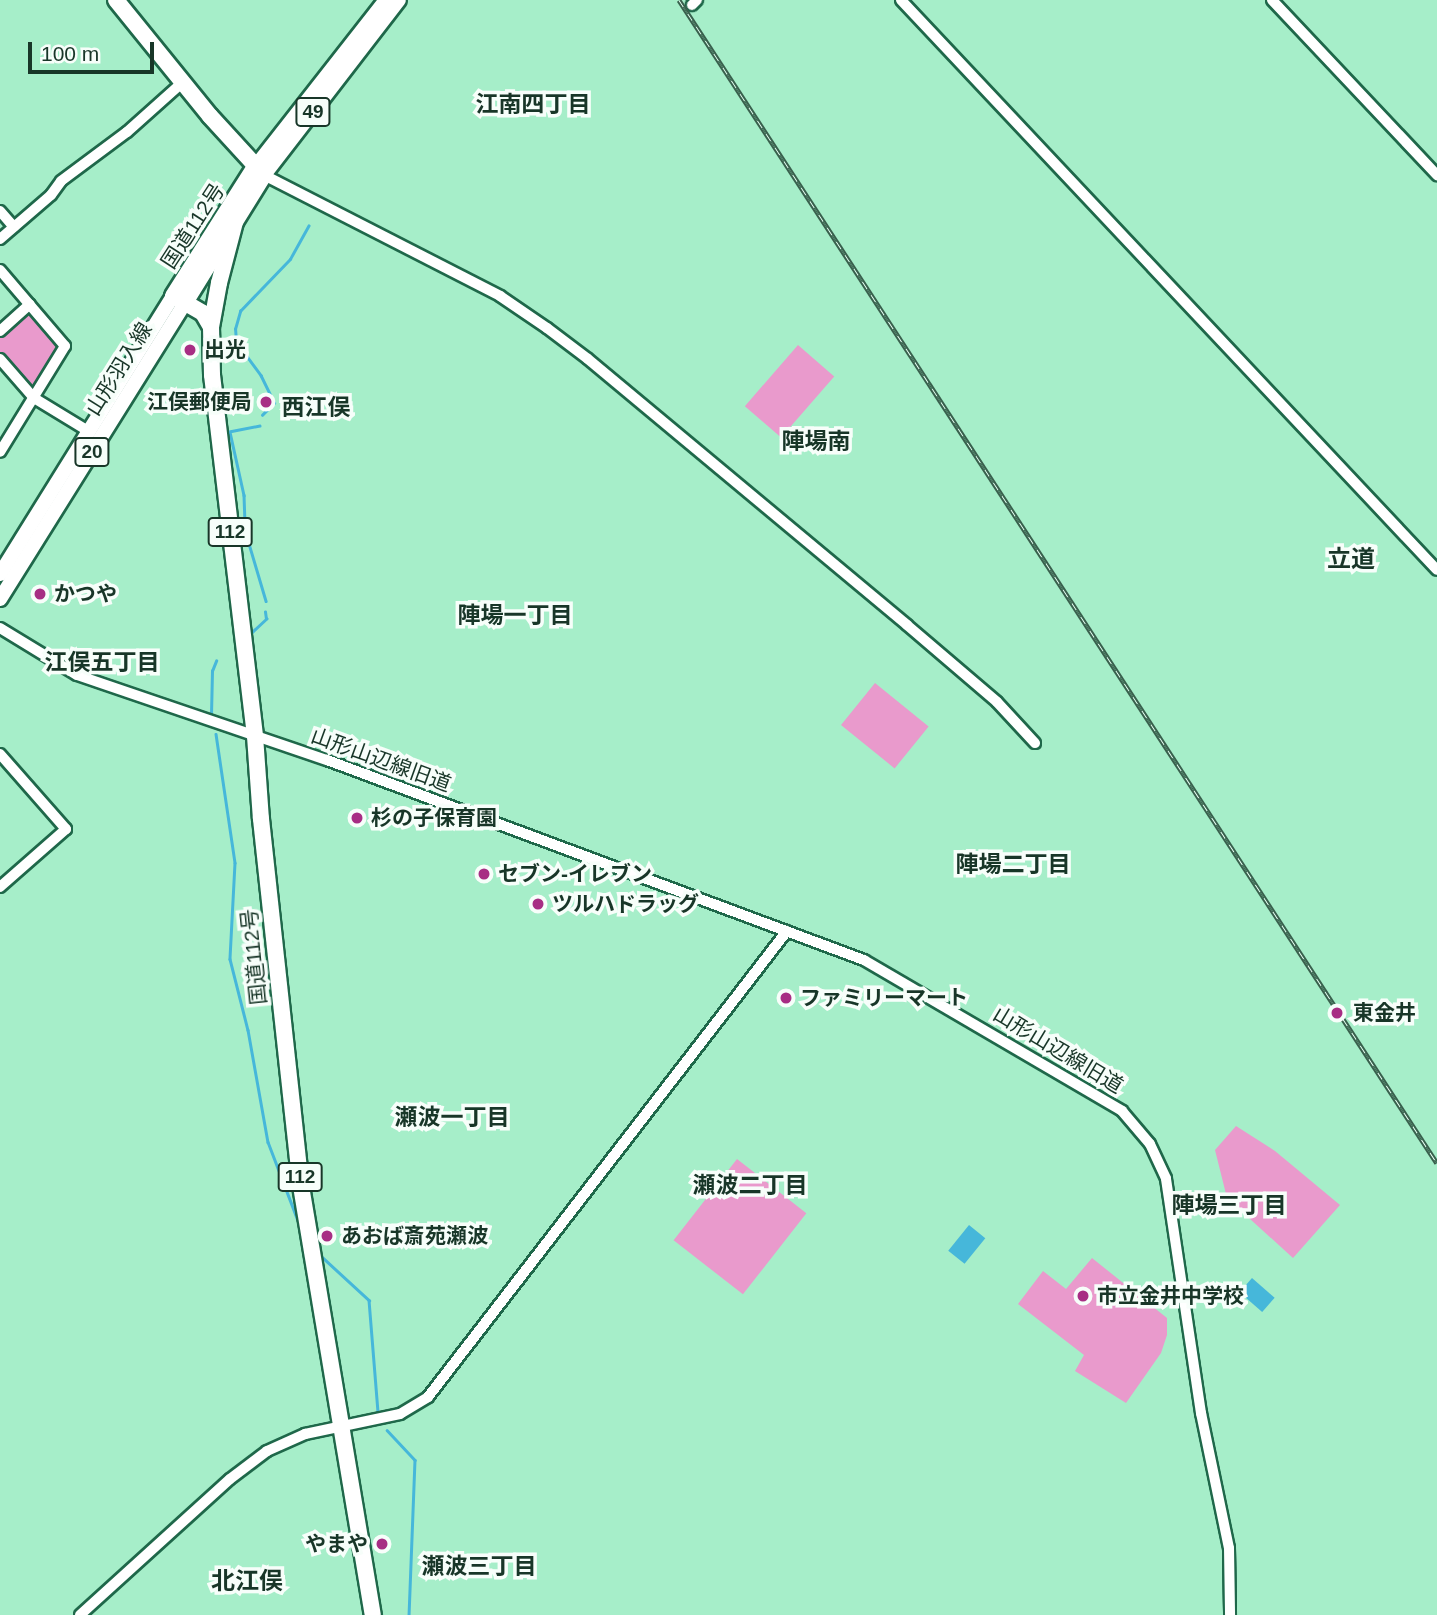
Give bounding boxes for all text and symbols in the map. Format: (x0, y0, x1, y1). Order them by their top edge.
scale bar (32, 28, 158, 72)
text: 100 m (41, 42, 99, 65)
district label: 江南四丁目 (476, 90, 590, 118)
road number: 49 (294, 96, 332, 128)
street label: 国道112号 (156, 179, 230, 273)
street label: 山形羽入線 (80, 318, 158, 420)
place label: 出光 (204, 337, 246, 363)
marker: 出光 (182, 342, 198, 358)
place label: 江俣郵便局 (147, 389, 252, 415)
district label: 西江俣 (282, 393, 350, 421)
marker: 江俣郵便局 (258, 394, 274, 410)
district label: 陣場南 (782, 427, 850, 455)
road number: 20 (73, 436, 111, 467)
road number: 112 (207, 516, 253, 548)
district label: 立道 (1327, 545, 1375, 573)
place label: かつや (54, 581, 117, 607)
marker: かつや (32, 586, 48, 602)
district label: 陣場一丁目 (458, 601, 572, 629)
district label: 江俣五丁目 (45, 648, 159, 676)
street label: 山形山辺線旧道 (308, 723, 454, 797)
place label: 杉の子保育園 (371, 805, 497, 831)
marker: 杉の子保育園 (349, 810, 365, 826)
district label: 陣場二丁目 (956, 850, 1070, 878)
place label: セブン-イレブン (498, 861, 652, 887)
marker: セブン-イレブン (476, 866, 492, 882)
place label: ツルハドラッグ (552, 891, 699, 917)
marker: ツルハドラッグ (530, 896, 546, 912)
street label: 国道112号 (236, 908, 272, 1006)
place label: ファミリーマート (800, 985, 968, 1011)
marker: ファミリーマート (778, 990, 794, 1006)
place label: 東金井 (1353, 1000, 1416, 1026)
street label: 山形山辺線旧道 (989, 1001, 1127, 1099)
marker: 東金井 (1327, 1003, 1347, 1023)
district label: 瀬波一丁目 (395, 1103, 509, 1131)
road number: 112 (277, 1162, 323, 1192)
district label: 瀬波二丁目 (693, 1171, 807, 1199)
district label: 陣場三丁目 (1172, 1191, 1286, 1219)
place label: あおば斎苑瀬波 (341, 1223, 488, 1249)
marker: あおば斎苑瀬波 (319, 1228, 335, 1244)
place label: 市立金井中学校 (1097, 1283, 1244, 1309)
marker: 市立金井中学校 (1075, 1288, 1091, 1304)
place label: やまや (305, 1531, 368, 1557)
marker: やまや (374, 1536, 390, 1552)
district label: 瀬波三丁目 (422, 1552, 536, 1580)
district label: 北江俣 (211, 1567, 283, 1595)

